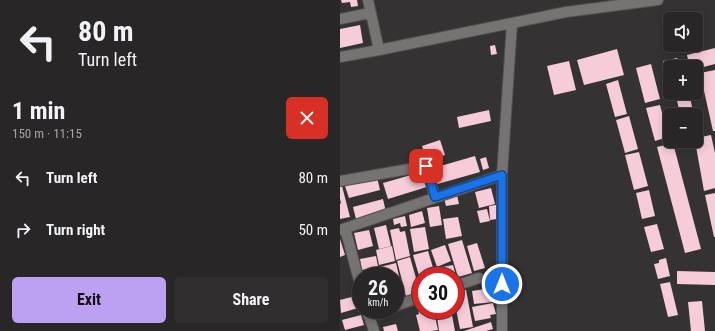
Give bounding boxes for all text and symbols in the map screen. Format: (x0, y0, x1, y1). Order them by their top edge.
map controls (663, 12, 703, 148)
button: sound (663, 12, 703, 52)
text: 80 m (78, 15, 134, 48)
icon: left (12, 16, 64, 68)
text: Turn left (78, 49, 137, 70)
button: + (663, 60, 703, 100)
text: 1 min (12, 97, 65, 125)
button: close (286, 97, 328, 139)
button: − (663, 108, 703, 148)
text: 150 m · 11:15 (12, 126, 82, 141)
pin (409, 149, 443, 183)
icon: arrive (415, 155, 437, 177)
icon: left (12, 167, 34, 189)
text: Turn left (46, 169, 97, 187)
text: 80 m (298, 169, 328, 187)
icon: right (12, 219, 34, 241)
text: Turn right (46, 221, 105, 239)
text: 50 m (298, 221, 328, 239)
position arrow (481, 263, 523, 305)
speed limit sign: 30 (412, 267, 464, 319)
text: 26 (368, 276, 388, 300)
button: Exit (12, 277, 166, 323)
button: Share (174, 277, 328, 323)
text: km/h (368, 297, 388, 308)

